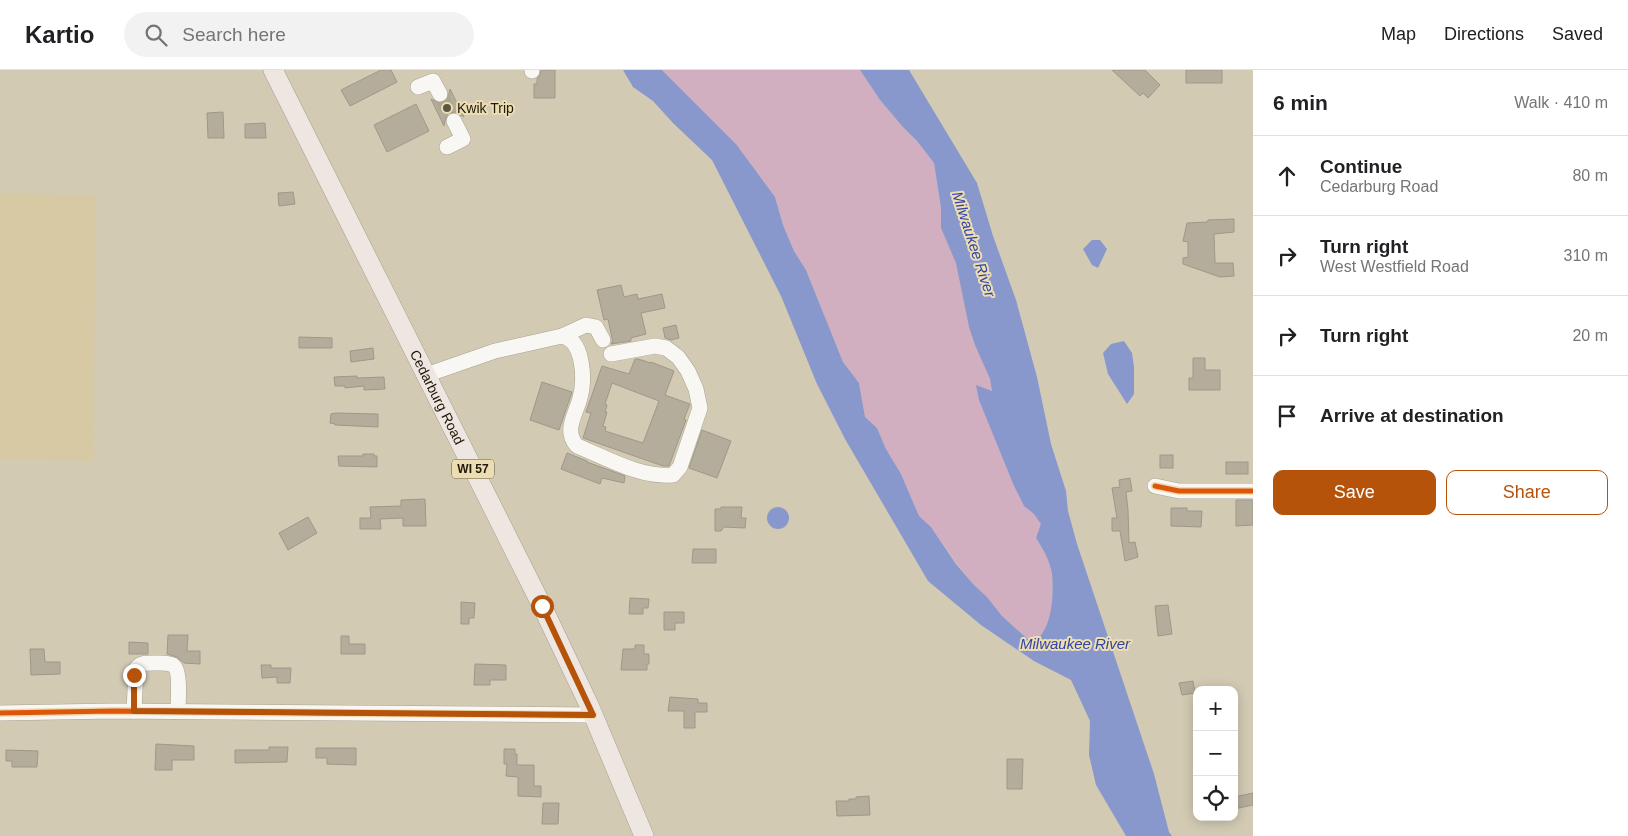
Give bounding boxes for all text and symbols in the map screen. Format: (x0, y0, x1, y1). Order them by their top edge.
search box (124, 12, 474, 57)
text: Kartio (25, 21, 94, 48)
icon: search (142, 21, 170, 49)
text: Search here (182, 24, 286, 45)
text: Map (1381, 24, 1416, 44)
text: Directions (1444, 24, 1524, 44)
text: Saved (1552, 24, 1603, 44)
text: 6 min (1273, 91, 1328, 114)
text: Walk · 410 m (1514, 94, 1608, 111)
place label: Kwik Trip (457, 100, 514, 116)
marker: Kwik Trip (441, 102, 453, 114)
text: Continue (1320, 156, 1402, 177)
icon: ahead (1273, 162, 1301, 190)
text: 80 m (1572, 167, 1608, 184)
text: Cedarburg Road (1320, 178, 1438, 195)
water label: Milwaukee River (949, 189, 999, 300)
text: Turn right (1320, 236, 1408, 257)
icon: right (1273, 242, 1301, 270)
text: 310 m (1564, 247, 1608, 264)
text: West Westfield Road (1320, 258, 1469, 275)
icon: right (1273, 322, 1301, 350)
text: Turn right (1320, 325, 1408, 346)
text: 20 m (1572, 327, 1608, 344)
street label: Cedarburg Road (407, 347, 468, 447)
icon: arrive (1273, 402, 1301, 430)
text: Arrive at destination (1320, 405, 1504, 426)
road number: WI 57 (452, 459, 494, 478)
button: Save (1273, 470, 1436, 515)
button: Share (1446, 470, 1608, 515)
route start (531, 595, 554, 618)
water label: Milwaukee River (1020, 635, 1131, 652)
route end (123, 664, 146, 687)
map controls (1193, 686, 1238, 821)
button: + (1193, 686, 1238, 731)
button: − (1193, 731, 1238, 776)
button: locate (1193, 776, 1238, 821)

